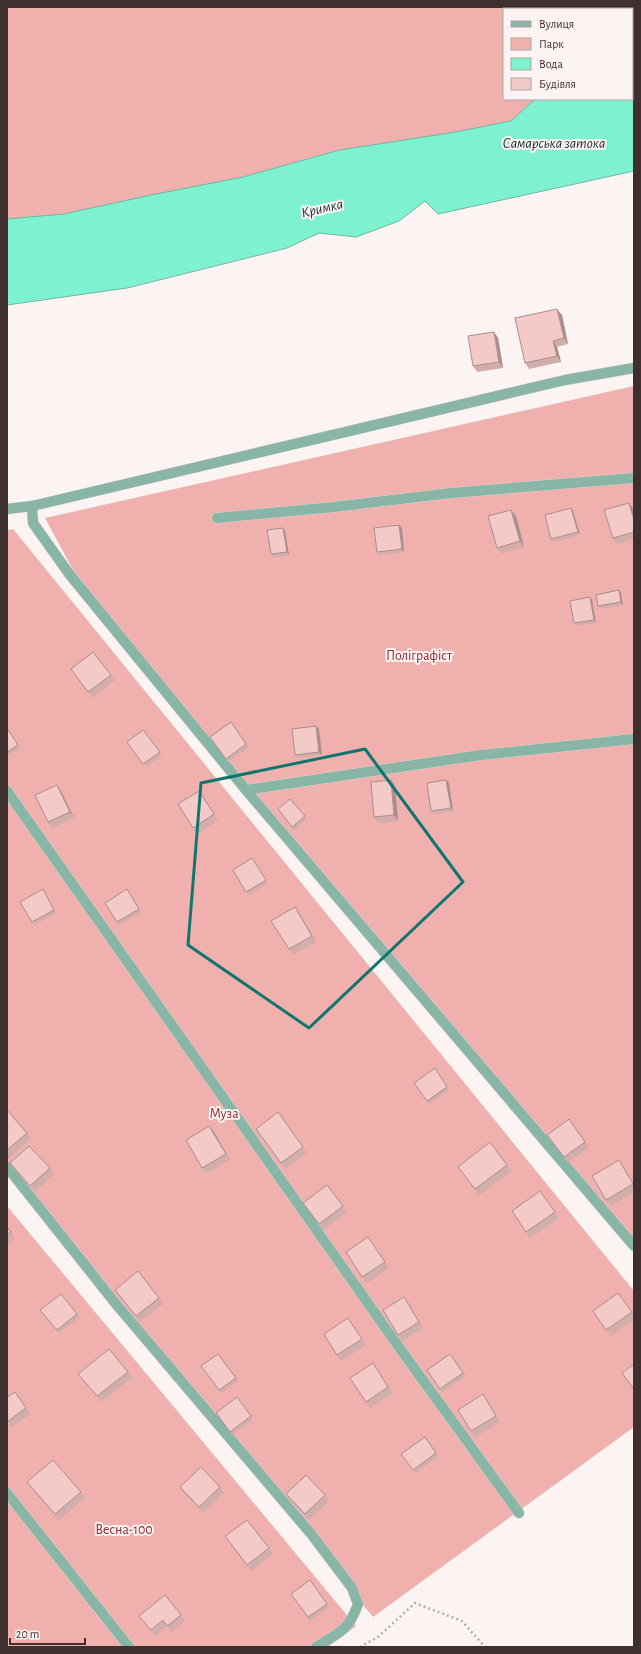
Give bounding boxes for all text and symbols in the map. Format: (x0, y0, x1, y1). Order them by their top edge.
legend (503, 8, 633, 100)
text: Вулиця (539, 18, 574, 31)
text: Парк (539, 38, 564, 50)
text: Вода (539, 58, 563, 70)
text: Будівля (539, 78, 576, 91)
water label: Самарська затока (503, 136, 605, 151)
water label: Кримка (300, 196, 345, 221)
park label: Поліграфіст (386, 649, 453, 663)
park label: Муза (209, 1107, 239, 1121)
park label: Весна-100 (95, 1523, 153, 1537)
scale bar (10, 1620, 85, 1646)
text: 20 m (16, 1628, 39, 1640)

